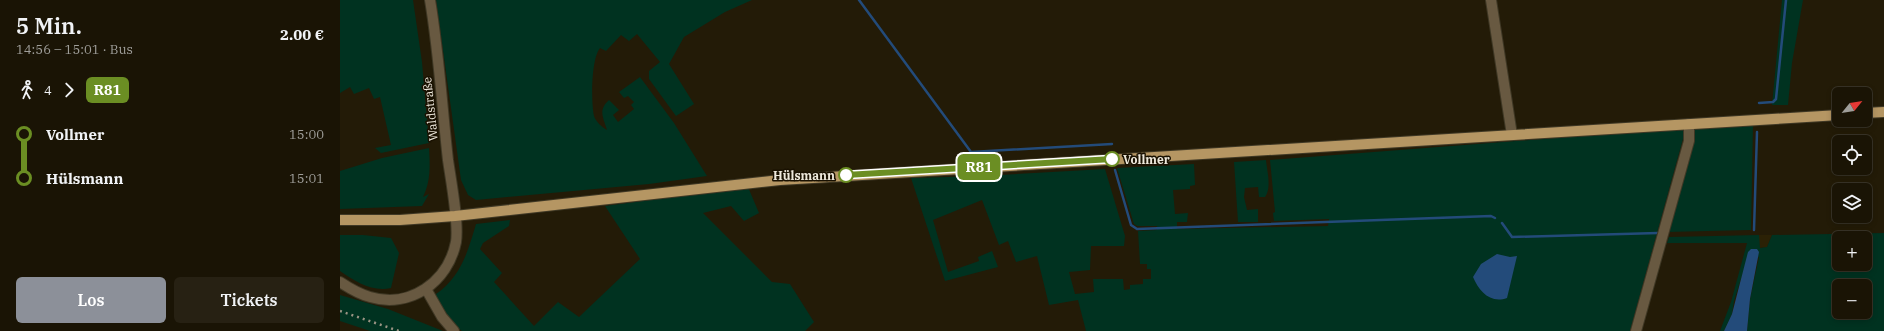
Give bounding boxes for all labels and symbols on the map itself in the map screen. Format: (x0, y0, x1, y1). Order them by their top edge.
street label: Waldstraße (419, 76, 441, 142)
north arrow (1832, 87, 1872, 127)
marker: Vollmer (1104, 151, 1120, 167)
place label: Vollmer (1123, 152, 1170, 167)
line badge: R81 (956, 154, 1002, 180)
marker: Hülsmann (838, 167, 854, 183)
place label: Hülsmann (773, 168, 835, 183)

